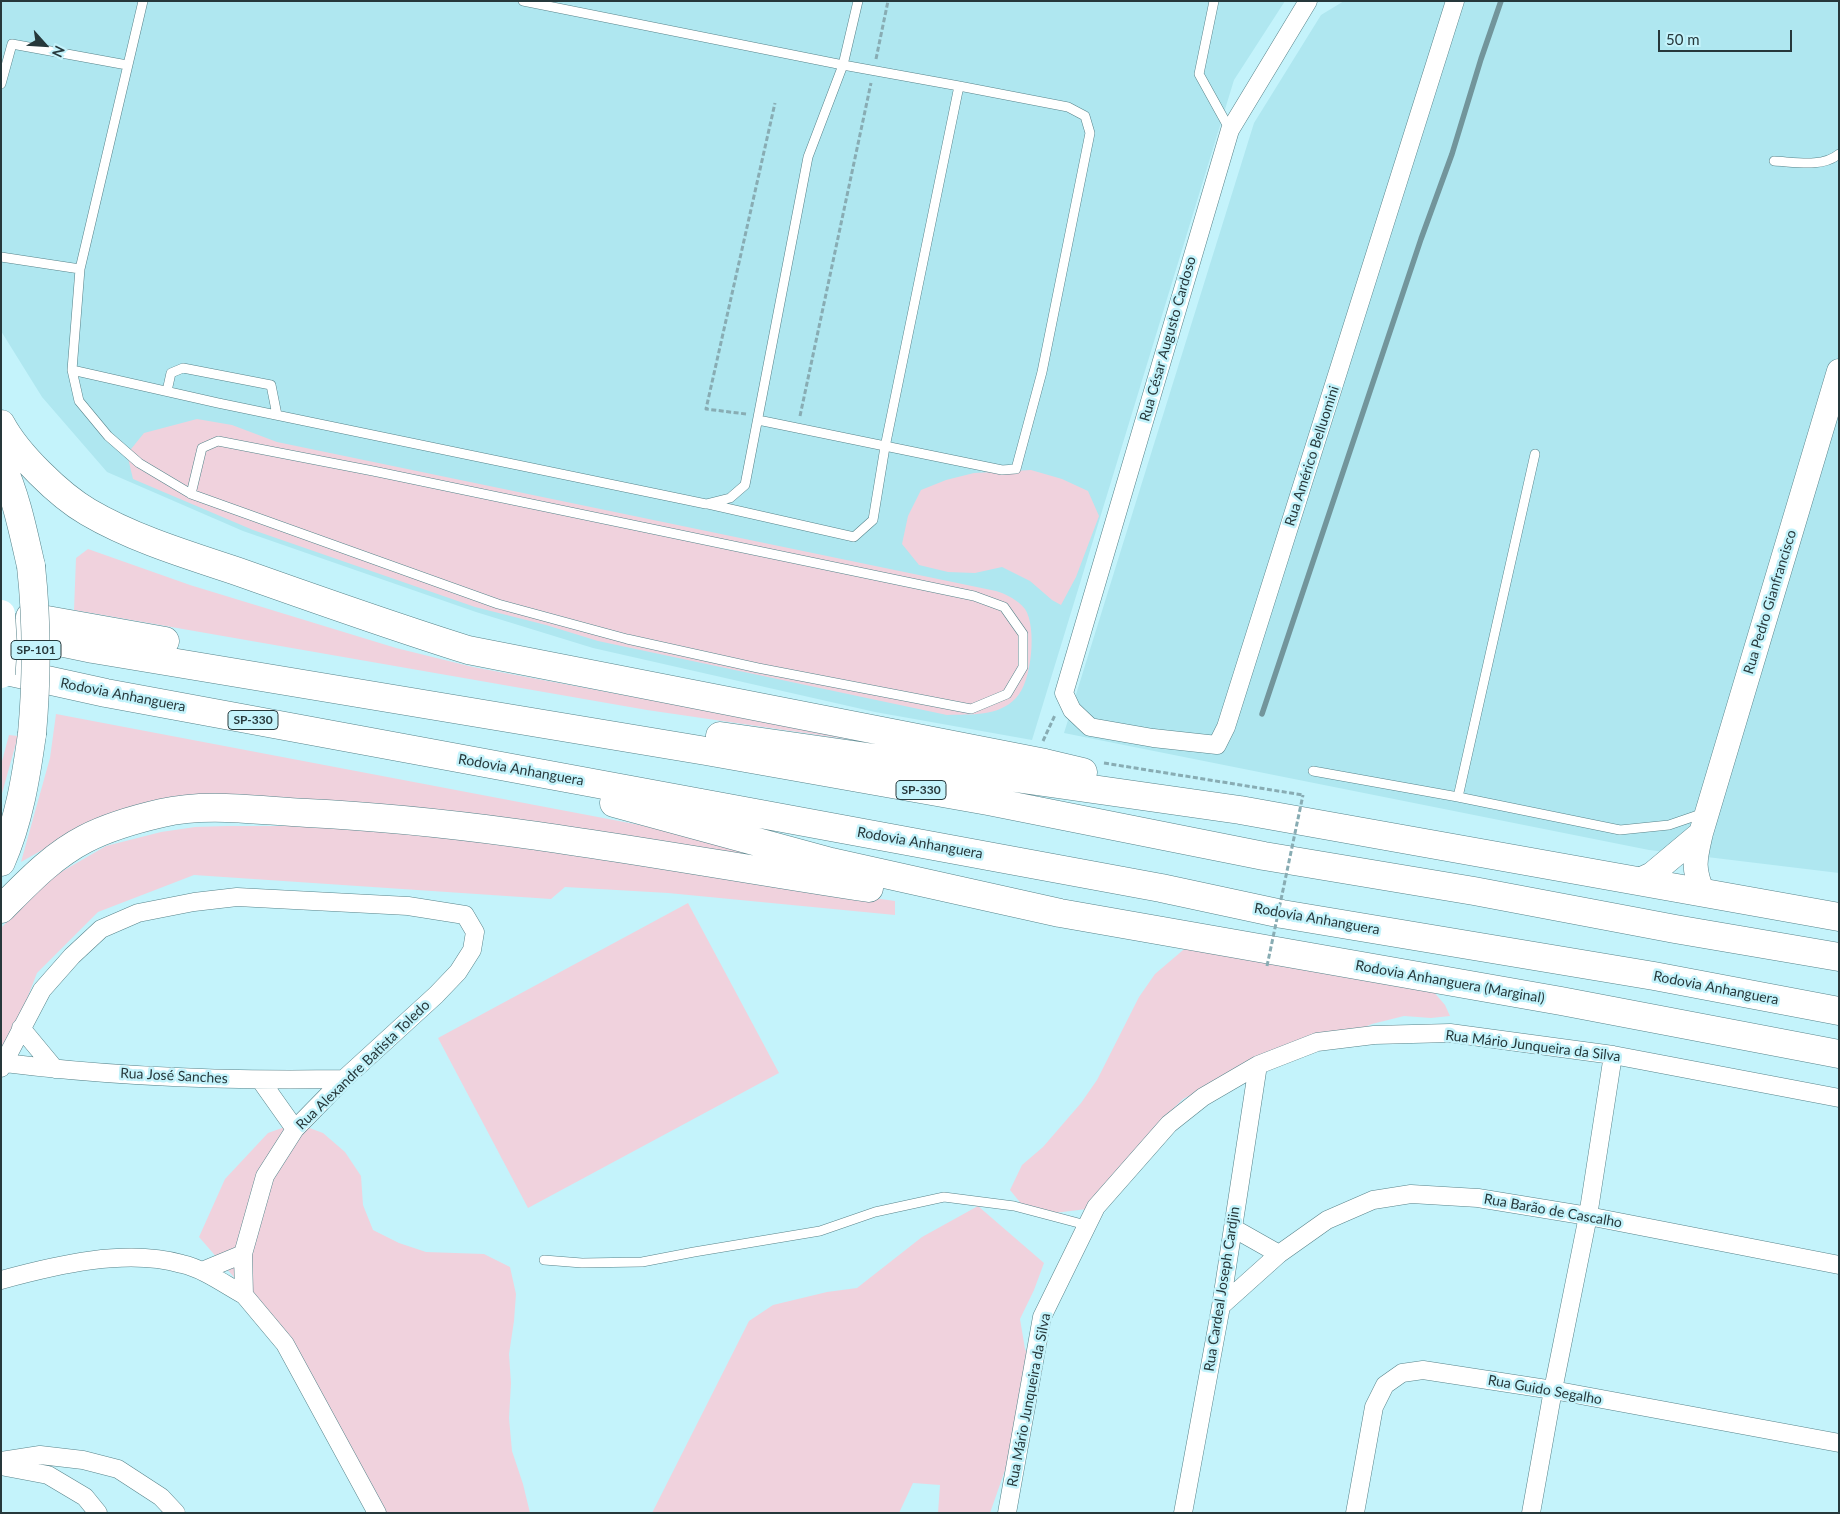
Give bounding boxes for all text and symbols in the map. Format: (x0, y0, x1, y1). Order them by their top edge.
north arrow (20, 20, 70, 70)
scale bar (1660, 20, 1794, 52)
text: 50 m (1666, 30, 1700, 48)
text: N (49, 43, 69, 60)
street label: Rua César Augusto Cardoso (1136, 255, 1200, 423)
street label: Rua Américo Belluomini (1281, 384, 1343, 528)
street label: Rua Pedro Gianfrancisco (1740, 528, 1800, 676)
road number: SP-101 (11, 640, 61, 660)
street label: Rodovia Anhanguera (59, 675, 187, 715)
road number: SP-330 (228, 710, 278, 730)
street label: Rodovia Anhanguera (457, 751, 585, 789)
road number: SP-330 (896, 780, 946, 800)
street label: Rodovia Anhanguera (856, 824, 984, 862)
street label: Rodovia Anhanguera (1253, 900, 1381, 938)
street label: Rodovia Anhanguera (Marginal) (1354, 957, 1546, 1007)
street label: Rodovia Anhanguera (1652, 968, 1780, 1008)
street label: Rua Alexandre Batista Toledo (293, 997, 433, 1133)
street label: Rua Mário Junqueira da Silva (1444, 1027, 1622, 1065)
street label: Rua José Sanches (120, 1065, 228, 1087)
street label: Rua Barão de Cascalho (1483, 1191, 1623, 1231)
street label: Rua Cardeal Joseph Cardjin (1201, 1205, 1243, 1373)
street label: Rua Mário Junqueira da Silva (1004, 1312, 1054, 1488)
street label: Rua Guido Segalho (1487, 1372, 1603, 1408)

